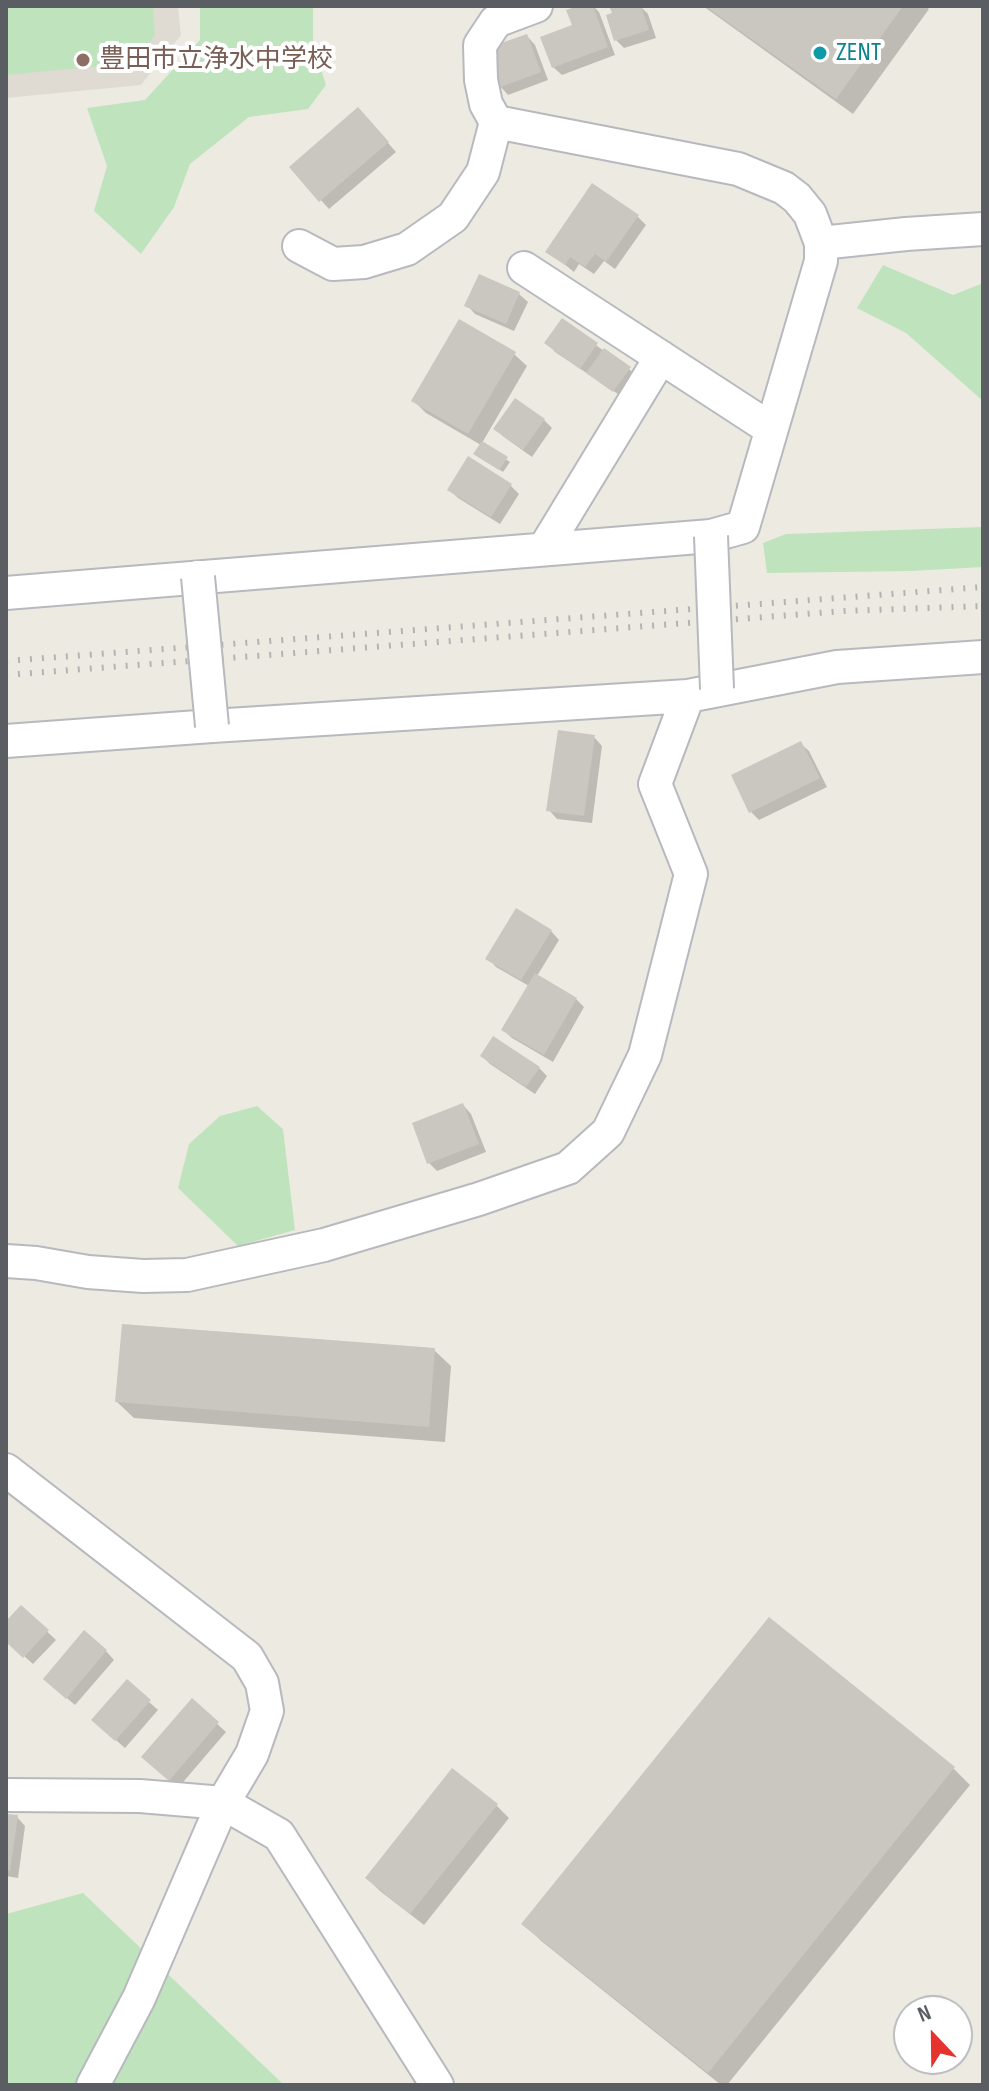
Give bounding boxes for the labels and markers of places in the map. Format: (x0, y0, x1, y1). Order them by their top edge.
place label: ZENT (836, 37, 881, 69)
place label: 豊田市立浄水中学校 (99, 44, 333, 76)
marker: ZENT (811, 44, 829, 62)
marker: 豊田市立浄水中学校 (74, 51, 92, 69)

